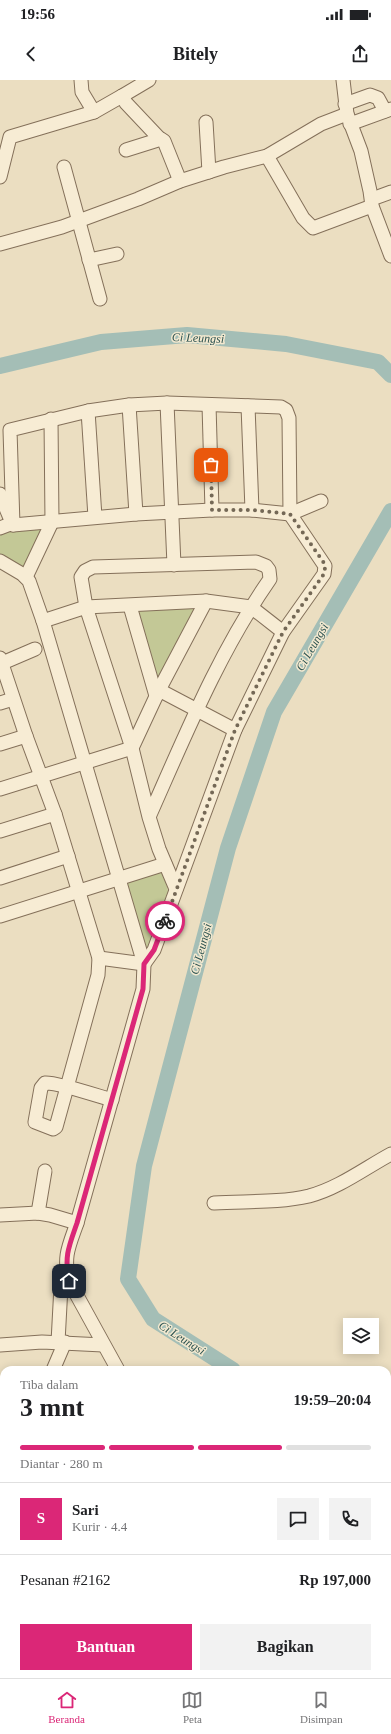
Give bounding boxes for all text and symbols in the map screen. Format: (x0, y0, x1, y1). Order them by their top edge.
text: 19:56 (20, 6, 55, 22)
icon: back (20, 43, 42, 65)
icon: share (349, 43, 371, 65)
text: Bitely (173, 44, 218, 64)
water label: Ci Leungsi (172, 330, 224, 346)
pin (194, 448, 228, 482)
icon: bag (200, 454, 222, 476)
water label: Ci Leungsi (293, 621, 331, 673)
courier (145, 901, 185, 941)
icon: bike (154, 910, 176, 932)
water label: Ci Leungsi (187, 922, 215, 976)
pin (52, 1264, 86, 1298)
icon: home (58, 1270, 80, 1292)
water label: Ci Leungsi (156, 1318, 208, 1358)
map controls (343, 1318, 379, 1354)
button: layers (343, 1318, 379, 1354)
text: Tiba dalam (20, 1377, 78, 1392)
text: 19:59–20:04 (294, 1392, 371, 1408)
text: 3 mnt (20, 1393, 84, 1422)
text: Diantar · 280 m (20, 1456, 103, 1471)
button: chat (277, 1498, 319, 1540)
button: phone (329, 1498, 371, 1540)
text: Sari (72, 1502, 99, 1518)
text: S (37, 1510, 45, 1526)
text: Kurir · 4.4 (72, 1519, 127, 1534)
text: Pesanan #2162 (20, 1572, 110, 1588)
text: Rp 197,000 (299, 1572, 371, 1588)
button: Bantuan (20, 1624, 192, 1670)
button: Bagikan (200, 1624, 371, 1670)
tab: Beranda (48, 1689, 85, 1725)
tab: Peta (181, 1689, 203, 1725)
tab: Disimpan (300, 1689, 343, 1725)

